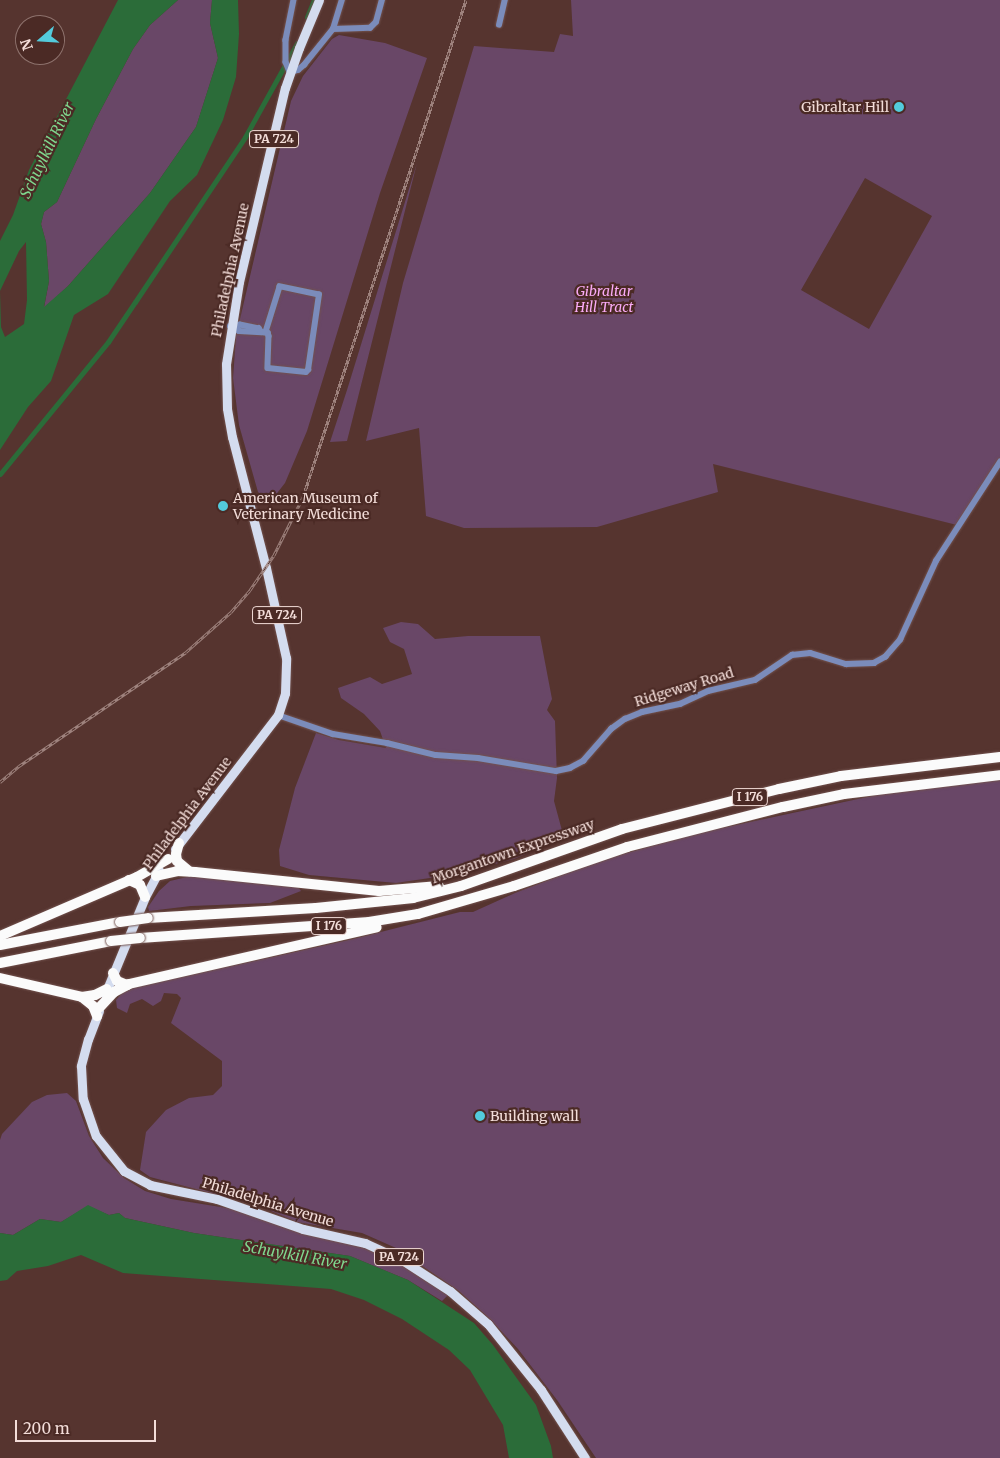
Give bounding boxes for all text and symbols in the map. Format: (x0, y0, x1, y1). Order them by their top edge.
north arrow (15, 15, 65, 65)
text: N (16, 36, 37, 53)
water label: Schuylkill River (16, 99, 78, 201)
place label: Gibraltar Hill (801, 99, 889, 115)
marker: Gibraltar Hill (893, 101, 905, 113)
road number: PA 724 (249, 130, 299, 148)
street label: Philadelphia Avenue (208, 201, 252, 339)
park label: Gibraltar Hill Tract (575, 283, 633, 316)
place label: American Museum of Veterinary Medicine (233, 490, 378, 522)
marker: American Museum of Veterinary Medicine (217, 500, 229, 512)
road number: PA 724 (252, 606, 302, 624)
street label: Ridgeway Road (632, 664, 736, 710)
street label: Philadelphia Avenue (139, 753, 235, 873)
road number: I 176 (731, 788, 769, 806)
street label: Morgantown Expressway (429, 815, 597, 887)
road number: I 176 (310, 916, 348, 936)
place label: Building wall (490, 1108, 579, 1124)
marker: Building wall (474, 1110, 486, 1122)
street label: Philadelphia Avenue (200, 1174, 336, 1230)
water label: Schuylkill River (242, 1237, 348, 1273)
road number: PA 724 (374, 1248, 424, 1266)
scale bar (18, 1410, 159, 1442)
text: 200 m (23, 1419, 70, 1438)

